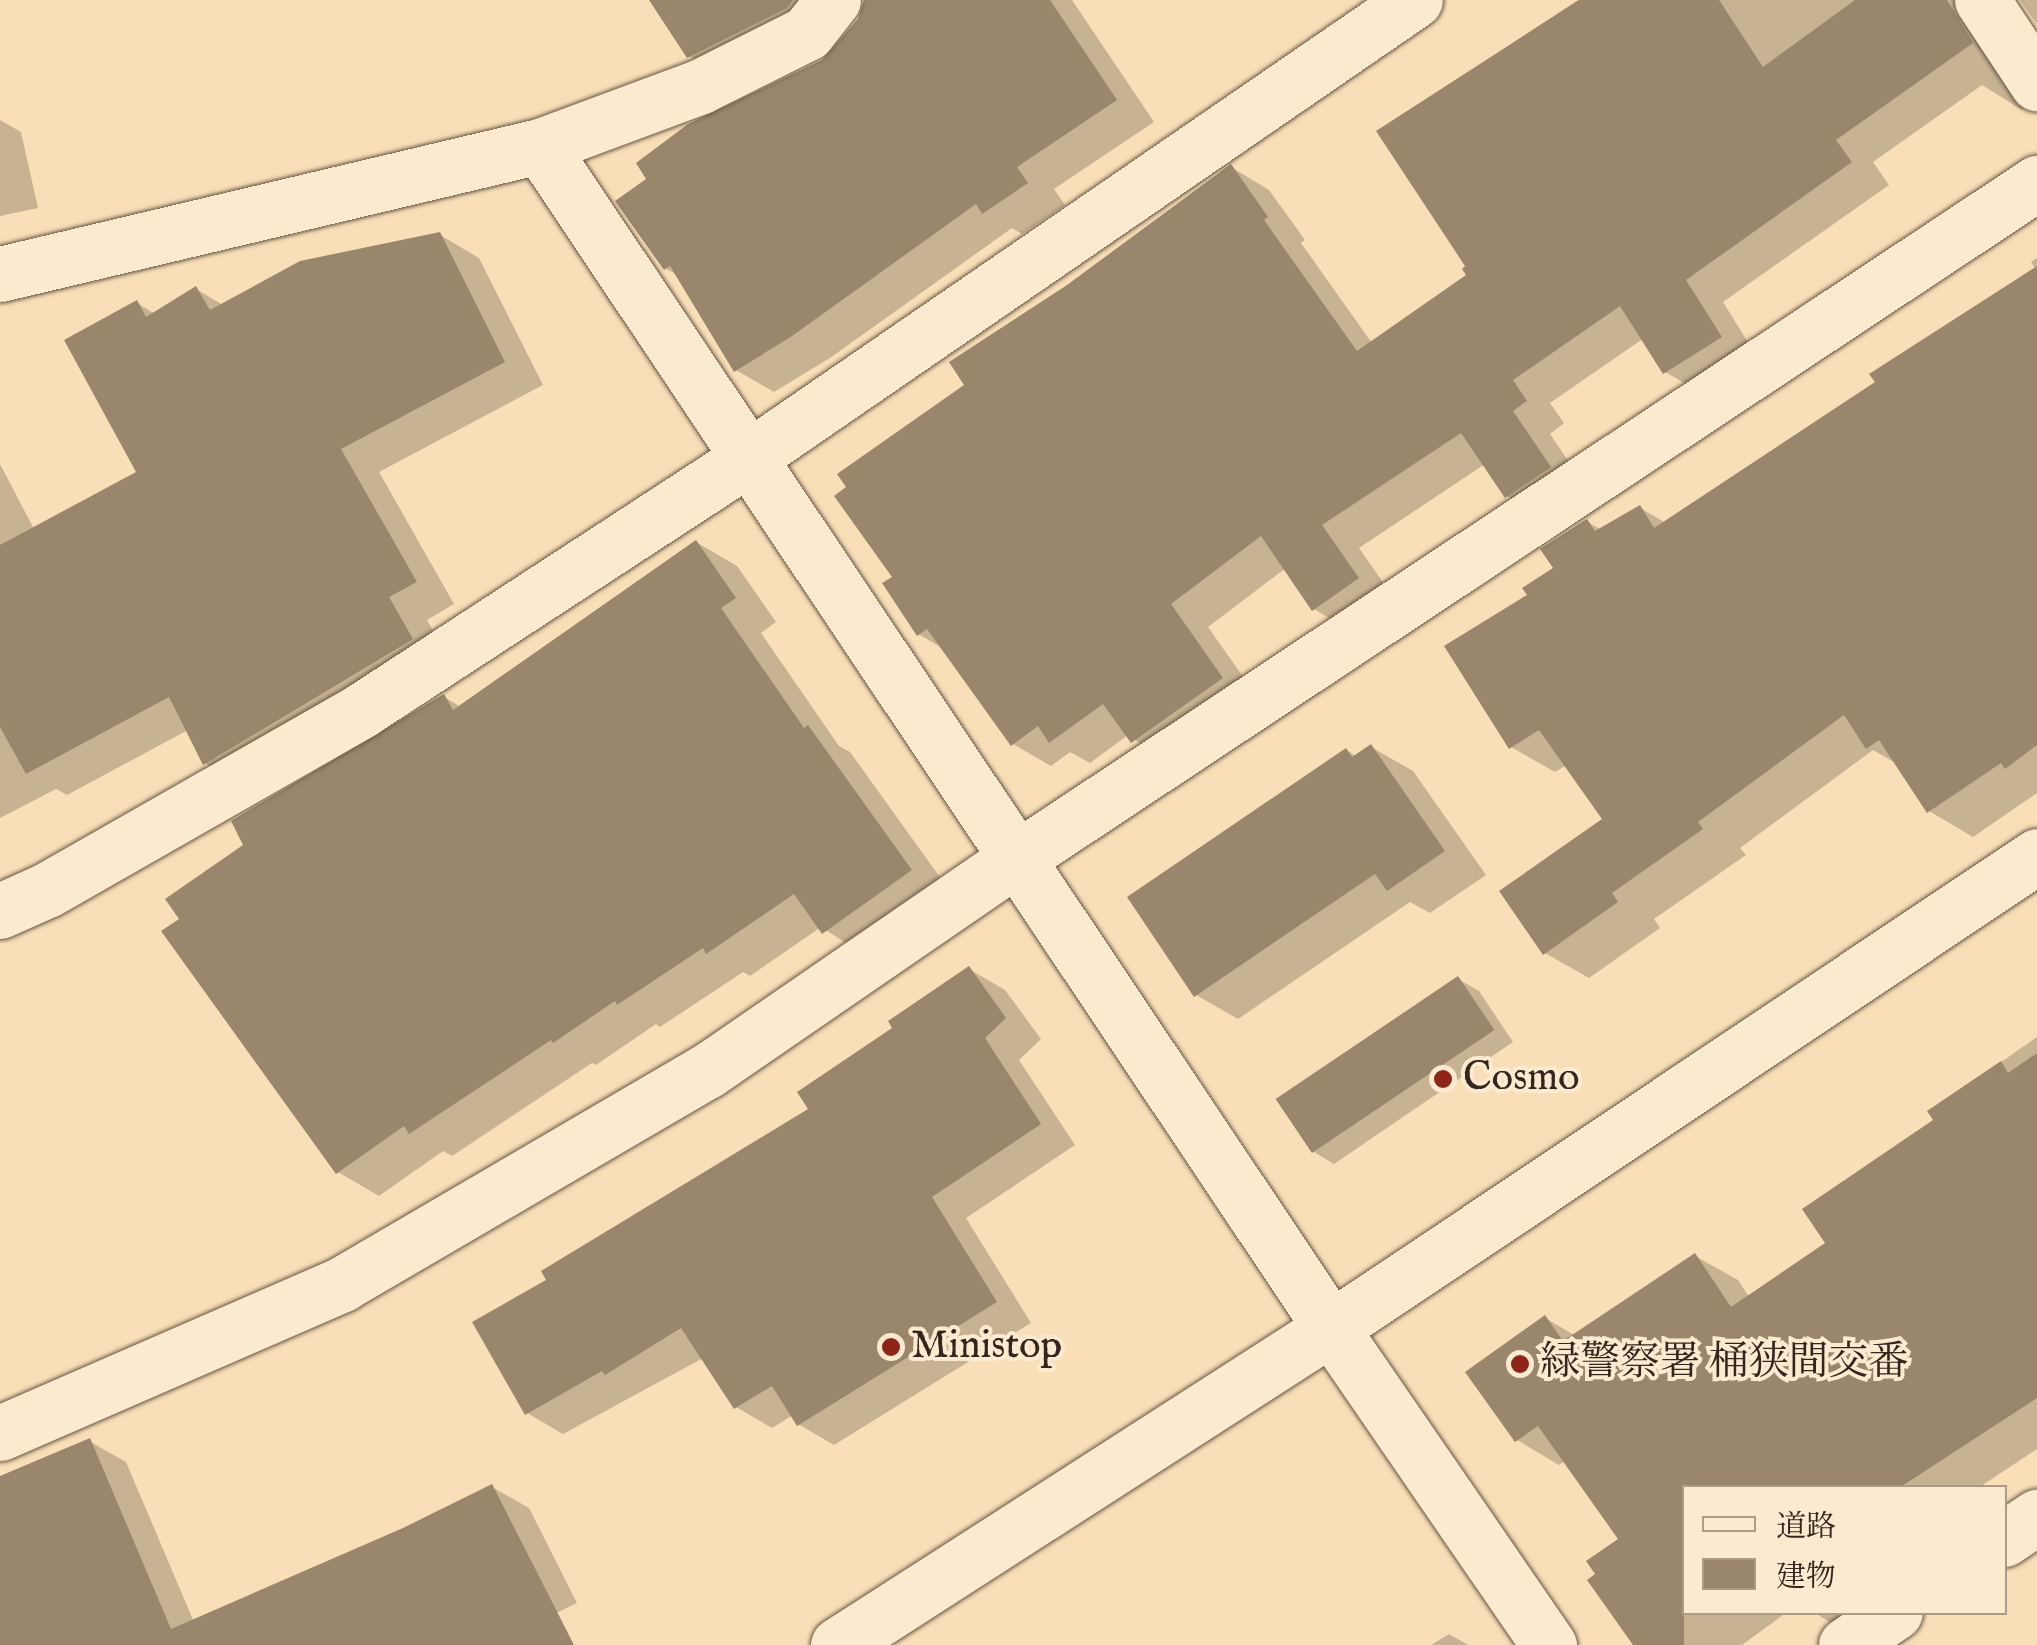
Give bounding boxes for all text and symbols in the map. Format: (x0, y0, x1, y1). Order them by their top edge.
place label: Cosmo (1463, 1055, 1580, 1103)
marker: Cosmo (1432, 1068, 1454, 1090)
place label: Ministop (911, 1323, 1062, 1371)
marker: Ministop (880, 1336, 902, 1358)
place label: 緑警察署 桶狭間交番 (1540, 1340, 1909, 1388)
marker: 緑警察署 桶狭間交番 (1509, 1353, 1531, 1375)
legend (1682, 1485, 2007, 1615)
text: 道路 (1776, 1509, 1836, 1547)
text: 建物 (1776, 1559, 1836, 1597)

